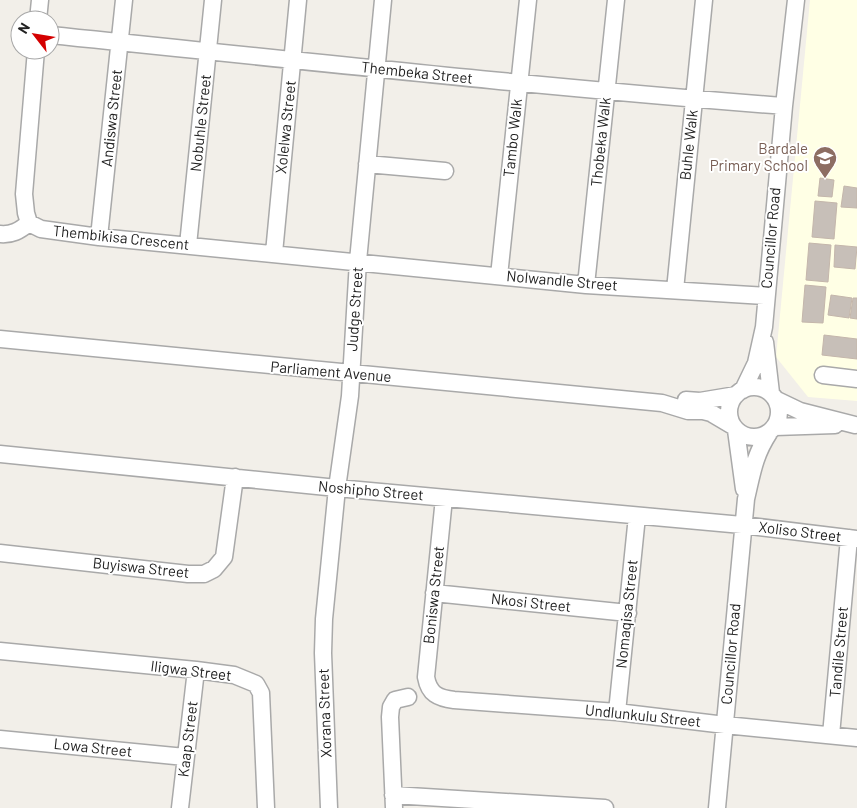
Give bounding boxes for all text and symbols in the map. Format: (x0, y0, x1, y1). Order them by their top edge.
north arrow (10, 10, 60, 60)
text: N (14, 20, 33, 36)
street label: Thembeka Street (360, 57, 474, 87)
street label: Andiswa Street (97, 68, 125, 168)
street label: Nobuhle Street (186, 73, 214, 173)
street label: Xolelwa Street (271, 79, 299, 175)
street label: Thobeka Walk (586, 96, 614, 188)
street label: Tambo Walk (499, 97, 525, 178)
street label: Buhle Walk (675, 108, 701, 181)
place label: Bardale Primary School (710, 139, 808, 174)
school or university icon: Bardale Primary School (812, 145, 838, 179)
street label: Councillor Road (757, 187, 783, 289)
street label: Thembikisa Crescent (52, 221, 190, 253)
street label: Judge Street (342, 266, 366, 352)
street label: Nolwandle Street (506, 266, 618, 294)
street label: Parliament Avenue (270, 357, 392, 385)
street label: Noshipho Street (318, 476, 425, 504)
street label: Xoliso Street (758, 517, 843, 545)
street label: Boniswa Street (419, 545, 447, 645)
street label: Buyiswa Street (92, 553, 190, 581)
street label: Nomaqisa Street (611, 559, 641, 669)
street label: Nkosi Street (490, 589, 572, 615)
street label: Councillor Road (717, 603, 743, 705)
street label: Tandile Street (825, 606, 851, 698)
street label: Iligwa Street (150, 656, 233, 684)
street label: Xorana Street (313, 668, 335, 758)
street label: Kaap Street (173, 700, 201, 778)
street label: Undlunkulu Street (584, 700, 702, 730)
street label: Lowa Street (53, 734, 133, 760)

